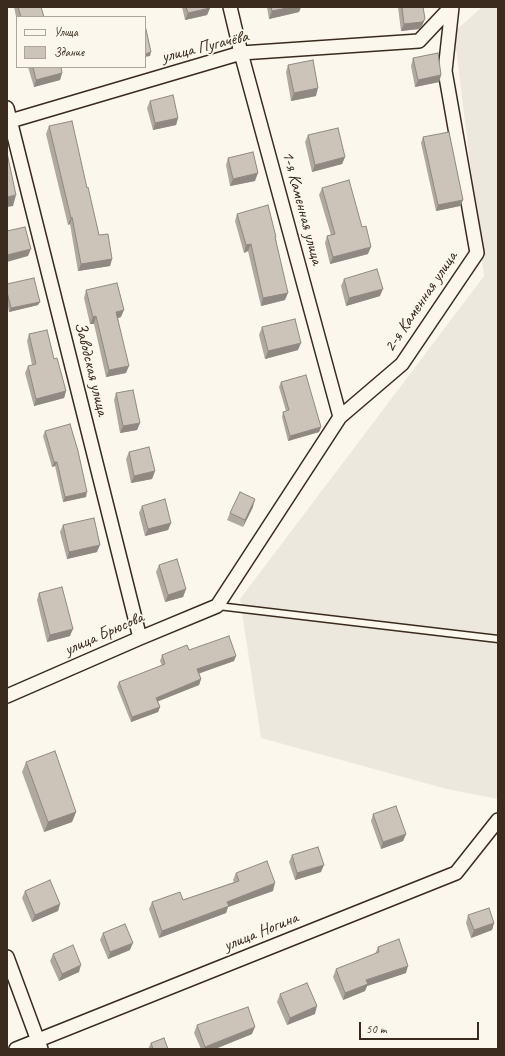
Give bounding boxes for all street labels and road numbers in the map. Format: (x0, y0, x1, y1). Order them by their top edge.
street label: улица Пугачёва (159, 26, 251, 68)
street label: 1-я Каменная улица (277, 149, 327, 267)
street label: 2-я Каменная улица (380, 248, 462, 356)
street label: Заводская улица (70, 320, 112, 418)
street label: улица Брюсова (61, 607, 147, 661)
street label: улица Ногина (221, 908, 301, 956)

